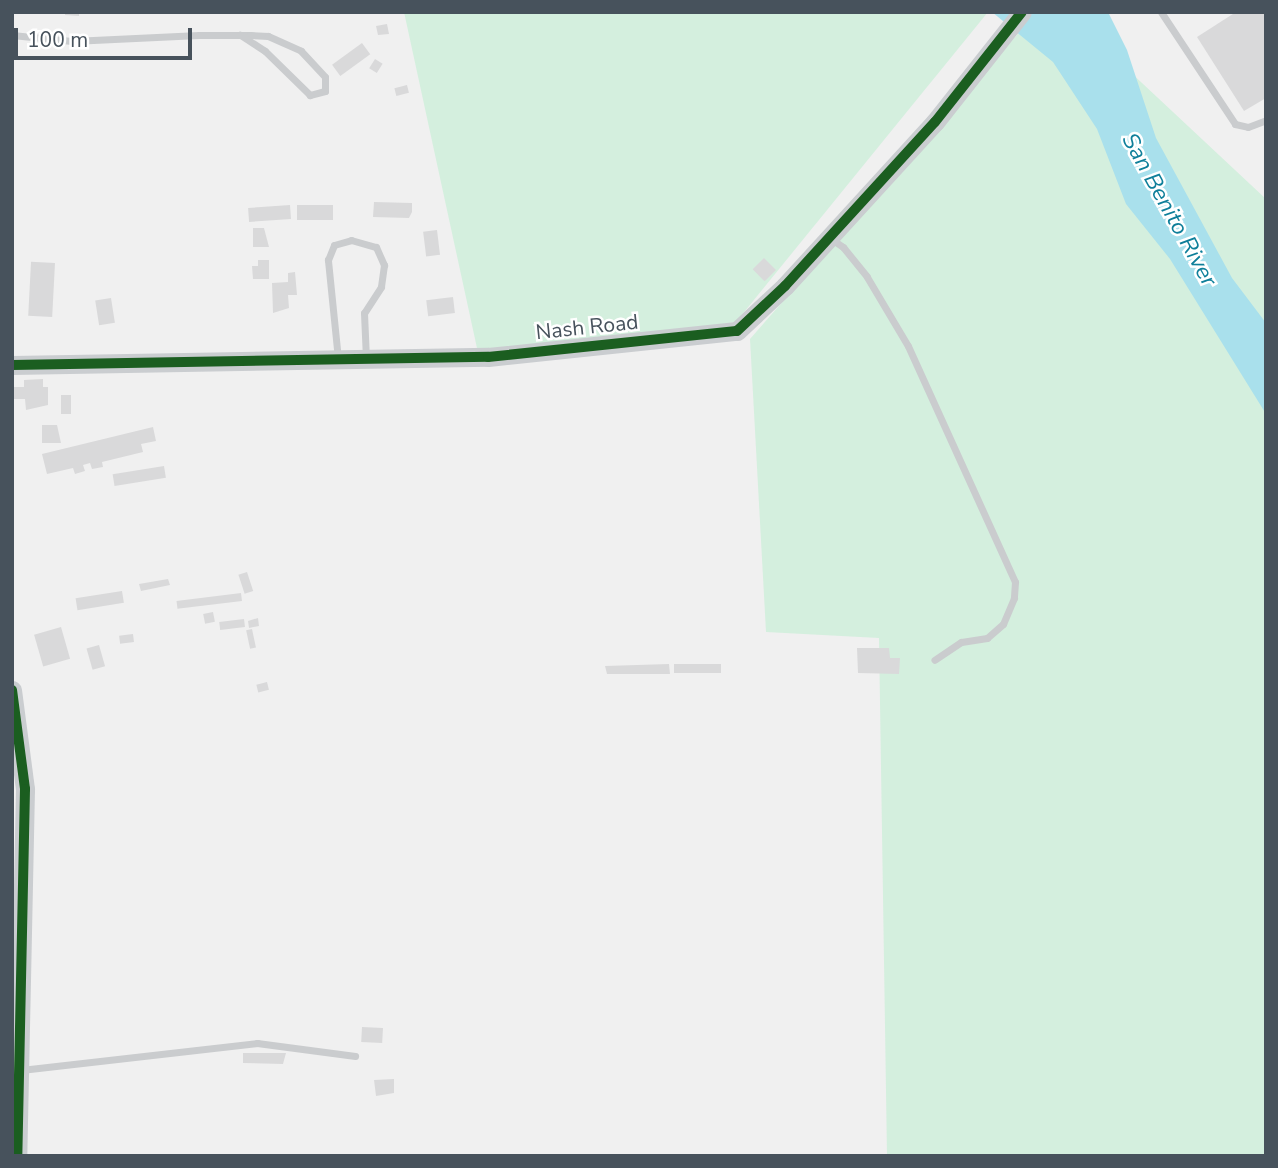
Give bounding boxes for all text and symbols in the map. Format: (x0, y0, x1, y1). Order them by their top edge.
scale bar (18, 14, 196, 58)
text: 100 m (27, 26, 88, 54)
water label: San Benito River (1115, 129, 1223, 291)
street label: Nash Road (534, 309, 640, 345)

